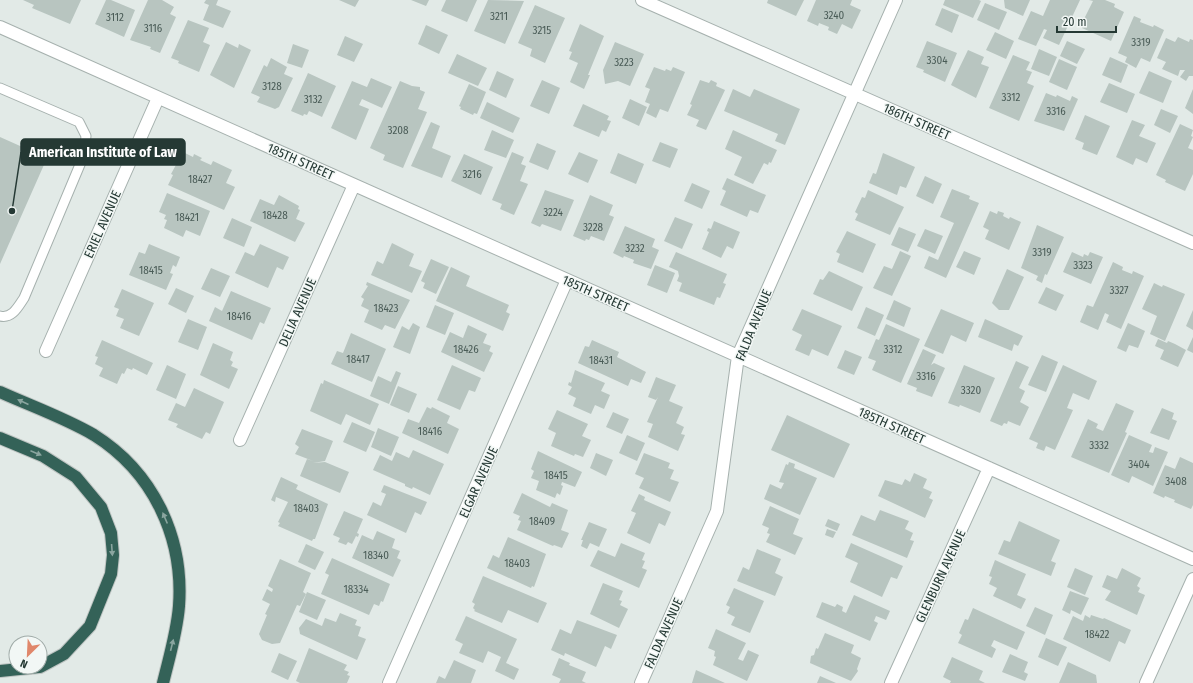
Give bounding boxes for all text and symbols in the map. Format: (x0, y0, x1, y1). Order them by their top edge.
scale bar (1057, 8, 1116, 34)
house number: 3240 (824, 9, 845, 22)
house number: 3211 (490, 10, 508, 23)
house number: 3112 (106, 11, 124, 24)
text: 20 m (1063, 15, 1087, 29)
house number: 3116 (144, 22, 163, 35)
house number: 3215 (533, 24, 551, 37)
house number: 3319 (1131, 36, 1151, 49)
house number: 3304 (927, 54, 948, 67)
house number: 3223 (614, 56, 634, 69)
house number: 3128 (262, 80, 282, 93)
house number: 3312 (1002, 91, 1021, 104)
house number: 3132 (304, 93, 323, 106)
street label: 186TH STREET (881, 100, 953, 143)
house number: 3316 (1046, 105, 1066, 118)
house number: 3208 (388, 124, 409, 137)
callout: American Institute of Law (21, 139, 185, 165)
street label: 185TH STREET (265, 140, 336, 183)
text: American Institute of Law (28, 144, 177, 161)
house number: 3216 (462, 168, 482, 181)
house number: 18427 (188, 173, 213, 186)
street label: ERIEL AVENUE (81, 188, 124, 260)
house number: 3224 (543, 206, 564, 219)
house number: 18428 (262, 209, 288, 222)
house number: 18421 (175, 211, 199, 224)
house number: 3228 (583, 221, 604, 234)
house number: 3232 (625, 242, 645, 255)
house number: 3319 (1032, 246, 1052, 259)
house number: 3323 (1073, 259, 1093, 272)
house number: 18415 (139, 264, 163, 277)
street label: 185TH STREET (560, 272, 631, 315)
street label: DELIA AVENUE (276, 275, 319, 349)
house number: 3327 (1109, 284, 1129, 297)
street label: FALDA AVENUE (732, 287, 775, 363)
house number: 18423 (374, 302, 398, 315)
house number: 18416 (227, 310, 252, 323)
house number: 18426 (453, 343, 479, 356)
house number: 3312 (884, 343, 903, 356)
house number: 18417 (346, 353, 370, 366)
house number: 18431 (589, 354, 613, 367)
house number: 3316 (916, 370, 936, 383)
house number: 3320 (961, 384, 981, 397)
one-way arrow (17, 399, 28, 405)
street label: 185TH STREET (856, 404, 927, 447)
house number: 18416 (418, 425, 443, 438)
house number: 3332 (1089, 439, 1109, 452)
street label: ELGAR AVENUE (456, 444, 501, 520)
one-way arrow (30, 449, 42, 456)
house number: 3404 (1128, 458, 1150, 471)
house number: 18415 (544, 469, 568, 482)
house number: 3408 (1165, 475, 1187, 488)
house number: 18403 (293, 502, 319, 515)
one-way arrow (162, 512, 168, 524)
house number: 18409 (529, 515, 555, 528)
street label: GLENBURN AVENUE (912, 527, 969, 625)
one-way arrow (108, 544, 115, 556)
house number: 18340 (363, 549, 389, 562)
house number: 18403 (504, 557, 530, 570)
house number: 18334 (344, 583, 369, 596)
street label: FALDA AVENUE (641, 595, 686, 671)
house number: 18422 (1085, 628, 1109, 641)
north arrow (8, 635, 48, 675)
one-way arrow (169, 639, 175, 651)
text: N (18, 656, 30, 671)

